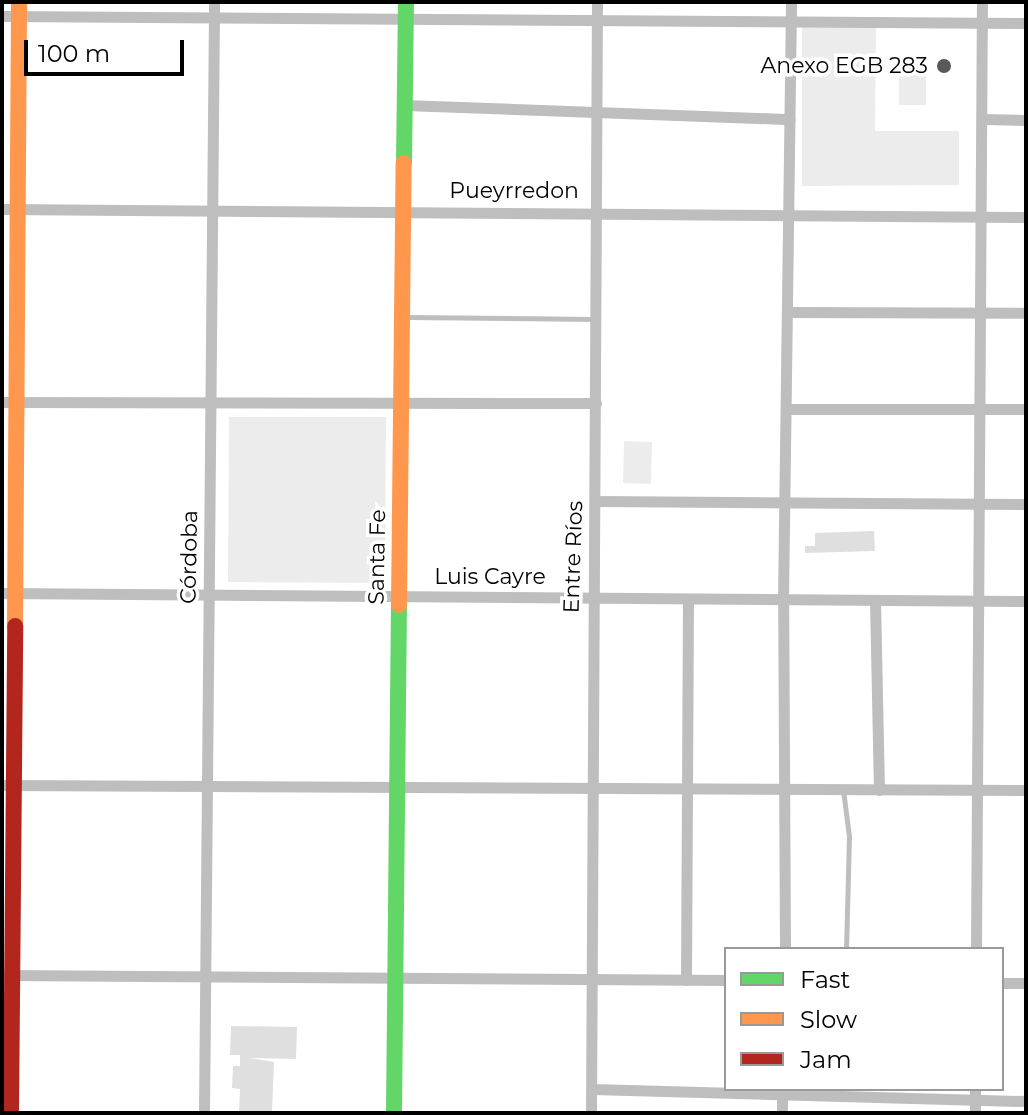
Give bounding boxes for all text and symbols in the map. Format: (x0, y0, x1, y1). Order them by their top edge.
scale bar (28, 24, 188, 74)
text: 100 m (38, 39, 110, 68)
place label: Anexo EGB 283 (760, 53, 928, 79)
marker: Anexo EGB 283 (935, 57, 953, 75)
street label: Pueyrredon (449, 178, 579, 204)
street label: Entre Ríos (558, 500, 588, 614)
street label: Santa Fe (363, 509, 391, 605)
street label: Córdoba (175, 510, 203, 604)
street label: Luis Cayre (434, 564, 546, 590)
legend (724, 947, 1004, 1091)
text: Fast (800, 965, 850, 994)
text: Slow (800, 1005, 857, 1034)
text: Jam (800, 1045, 852, 1074)

